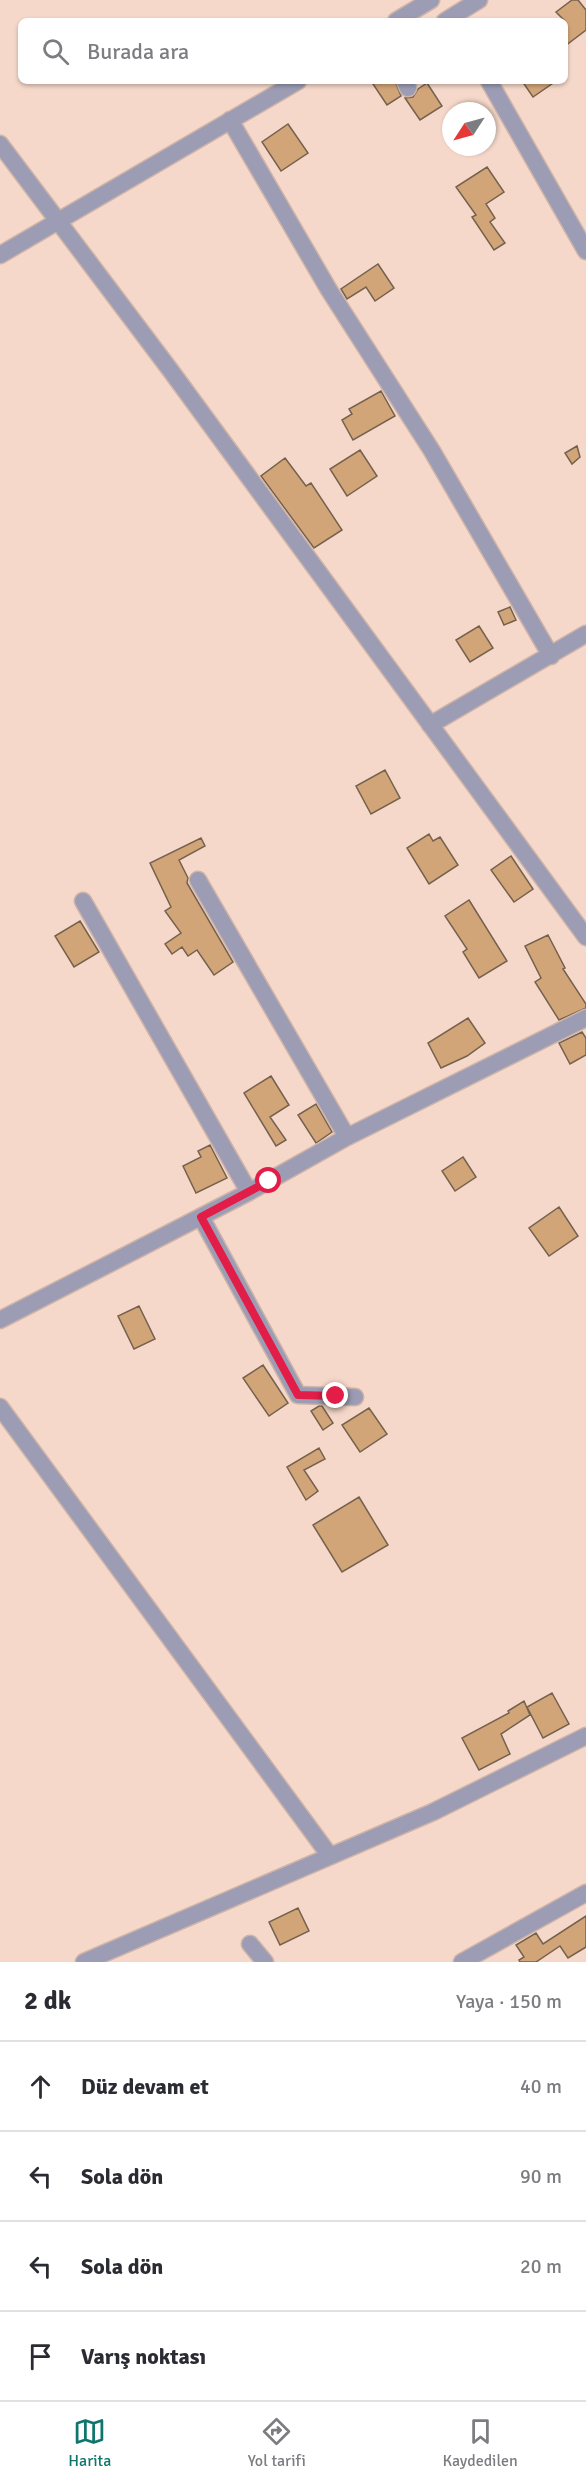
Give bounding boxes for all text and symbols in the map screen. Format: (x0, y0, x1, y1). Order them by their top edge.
search box (18, 18, 568, 84)
icon: search (39, 35, 72, 68)
text: Burada ara (87, 38, 189, 65)
north arrow (442, 102, 496, 156)
route start (255, 1167, 281, 1193)
route end (322, 1382, 348, 1408)
text: 2 dk (24, 1985, 71, 2017)
text: Yaya · 150 m (456, 1989, 562, 2014)
icon: ahead (24, 2070, 57, 2103)
text: Düz devam et (81, 2073, 209, 2100)
text: 40 m (520, 2074, 562, 2099)
icon: left (24, 2160, 57, 2193)
text: Sola dön (81, 2163, 163, 2190)
text: 90 m (520, 2164, 562, 2189)
icon: left (24, 2250, 57, 2283)
text: Sola dön (81, 2253, 163, 2280)
text: 20 m (520, 2254, 562, 2279)
icon: arrive (24, 2340, 57, 2373)
text: Varış noktası (81, 2343, 206, 2370)
tab: Harita (68, 2415, 111, 2471)
tab: Yol tarifi (248, 2415, 306, 2471)
tab: Kaydedilen (442, 2415, 518, 2471)

